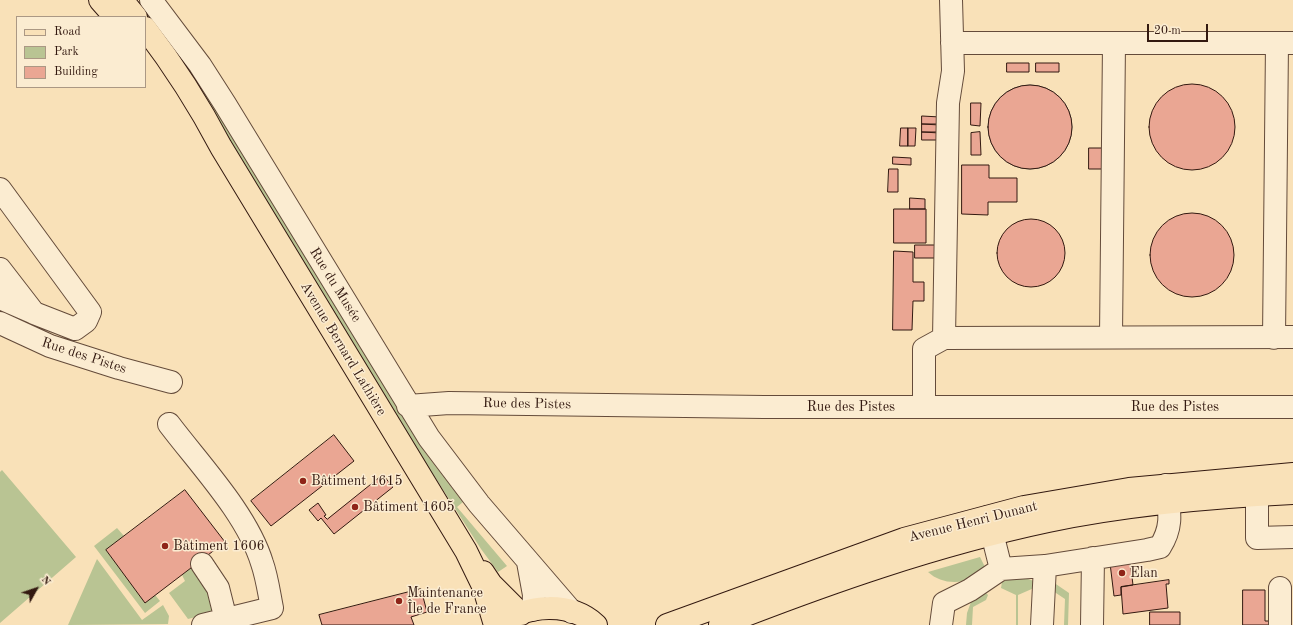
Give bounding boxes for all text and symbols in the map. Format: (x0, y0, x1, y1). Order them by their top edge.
legend (16, 16, 146, 88)
scale bar (1149, 16, 1210, 42)
text: 20 m (1154, 25, 1181, 37)
text: Road (54, 26, 81, 38)
text: Park (54, 46, 79, 58)
text: Building (54, 66, 98, 78)
street label: Rue du Musée (305, 245, 365, 325)
street label: Avenue Bernard Lathière (296, 279, 390, 419)
street label: Rue des Pistes (39, 334, 129, 378)
street label: Rue des Pistes (483, 395, 571, 413)
street label: Rue des Pistes (807, 399, 895, 415)
street label: Rue des Pistes (1131, 399, 1219, 415)
place label: Bâtiment 1615 (311, 473, 403, 489)
marker: Bâtiment 1615 (298, 476, 308, 486)
street label: Avenue Henri Dunant (907, 498, 1039, 546)
place label: Bâtiment 1605 (363, 499, 455, 515)
marker: Bâtiment 1605 (350, 502, 360, 512)
place label: Bâtiment 1606 (173, 538, 265, 554)
marker: Bâtiment 1606 (160, 541, 170, 551)
place label: Elan (1130, 565, 1158, 581)
marker: Elan (1117, 568, 1127, 578)
north arrow (16, 569, 56, 609)
text: N (39, 574, 52, 588)
place label: Maintenance Île de France (407, 585, 487, 618)
marker: Maintenance Île de France (394, 596, 404, 606)

